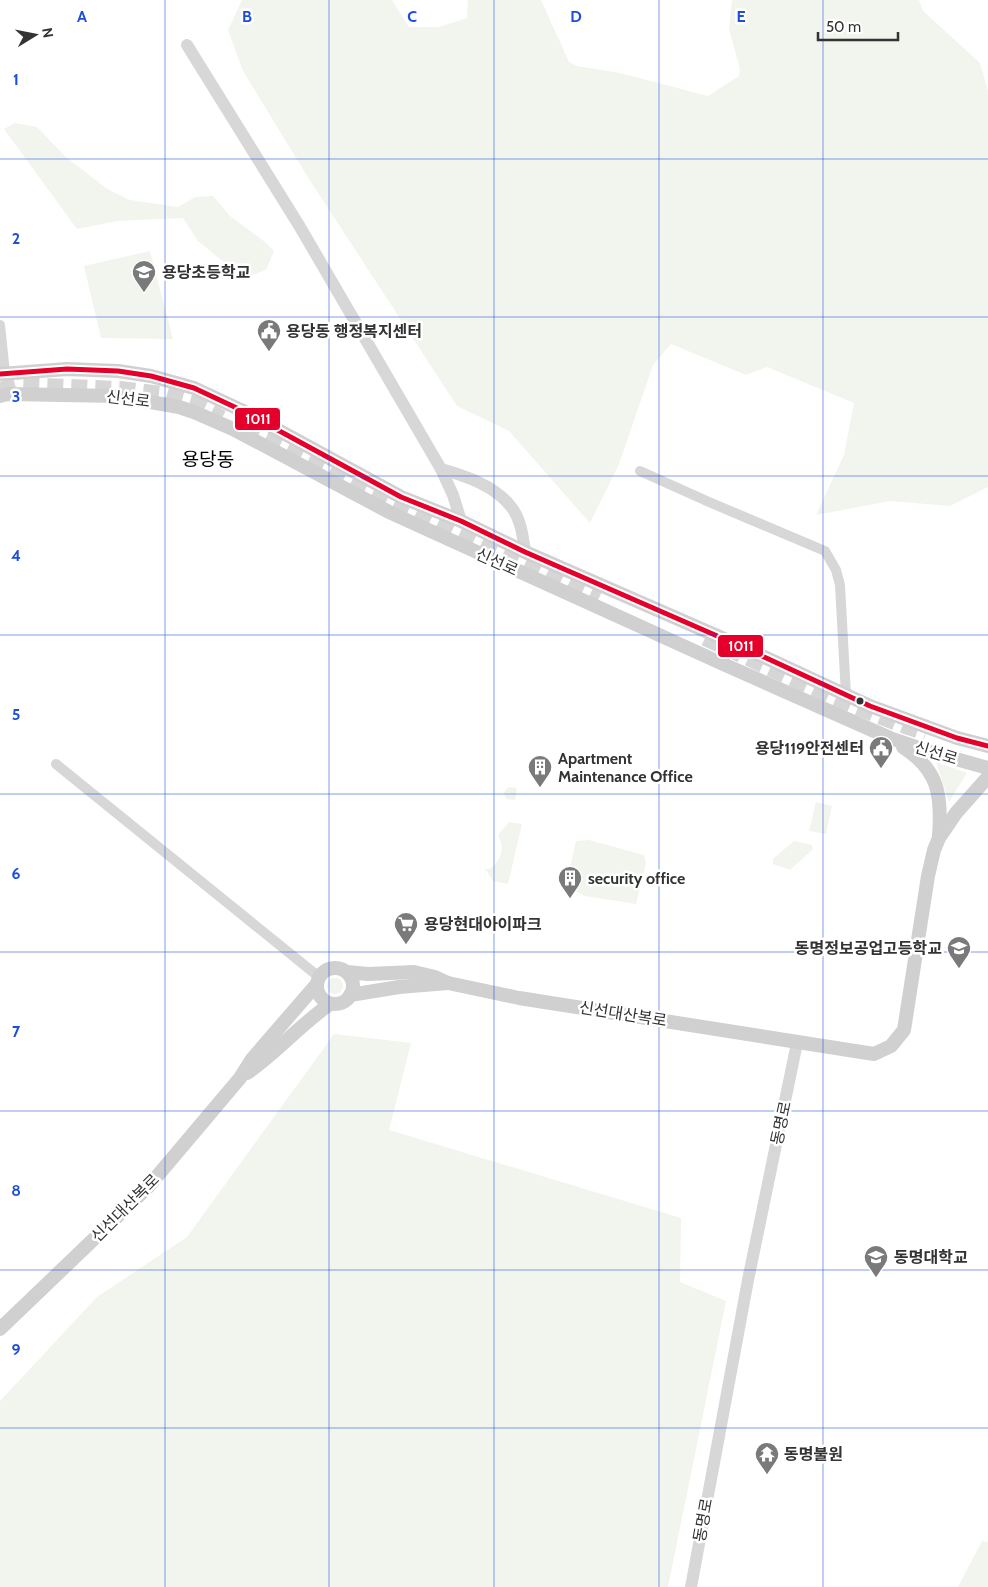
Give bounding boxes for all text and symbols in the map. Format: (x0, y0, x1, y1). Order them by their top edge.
text: A (77, 7, 87, 26)
text: B (242, 7, 252, 26)
text: C (407, 7, 417, 26)
text: D (570, 7, 582, 26)
text: E (736, 7, 746, 26)
north arrow (10, 10, 60, 60)
scale bar (818, 10, 898, 42)
text: 50 m (826, 18, 861, 36)
text: N (38, 26, 58, 39)
text: 1 (13, 70, 19, 89)
text: 2 (12, 229, 20, 248)
school or university icon: 용당초등학교 (131, 259, 157, 293)
place label: 용당초등학교 (162, 263, 251, 282)
public building icon: 용당동 행정복지센터 (256, 318, 282, 352)
place label: 용당동 행정복지센터 (286, 322, 422, 341)
text: 3 (12, 387, 20, 406)
street label: 신선로 (105, 387, 151, 411)
line badge: 1011 (234, 407, 281, 431)
text: 1011 (245, 410, 271, 428)
district label: 용당동 (182, 448, 234, 471)
street label: 신선로 (473, 544, 521, 580)
text: 4 (11, 546, 21, 565)
line badge: 1011 (717, 634, 764, 658)
text: 1011 (728, 637, 754, 655)
unlabelled marker (855, 696, 865, 706)
text: 5 (12, 705, 20, 724)
public building icon: 용당119안전센터 (868, 735, 894, 769)
street label: 신선로 (912, 737, 960, 769)
place label: 용당119안전센터 (755, 739, 864, 758)
place label: Apartment Maintenance Office (558, 749, 693, 786)
building icon: Apartment Maintenance Office (527, 754, 553, 788)
text: 6 (12, 864, 21, 883)
building icon: security office (557, 865, 583, 899)
place label: security office (588, 869, 685, 888)
supermarket icon: 용당현대아이파크 (393, 911, 419, 945)
place label: 용당현대아이파크 (424, 915, 542, 934)
school or university icon: 동명정보공업고등학교 (946, 935, 972, 969)
place label: 동명정보공업고등학교 (795, 939, 942, 958)
street label: 신선대산복로 (578, 998, 668, 1030)
text: 7 (12, 1022, 21, 1041)
street label: 동명로 (767, 1099, 795, 1147)
street label: 신선대산복로 (87, 1170, 163, 1246)
text: 8 (11, 1181, 21, 1200)
school or university icon: 동명대학교 (863, 1244, 889, 1278)
place label: 동명대학교 (894, 1248, 968, 1267)
text: 9 (12, 1340, 21, 1359)
temple icon: 동명불원 (754, 1441, 780, 1475)
place label: 동명불원 (784, 1445, 843, 1464)
street label: 동명로 (690, 1496, 716, 1543)

